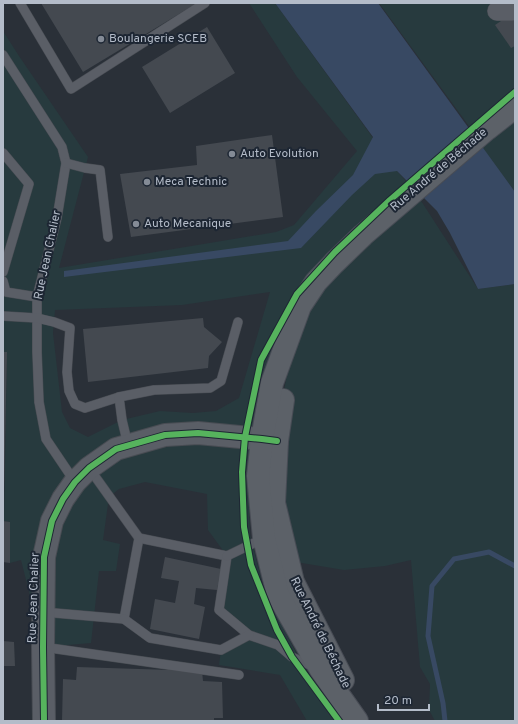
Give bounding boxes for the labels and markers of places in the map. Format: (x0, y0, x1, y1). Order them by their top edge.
place label: Boulangerie SCEB (109, 31, 207, 47)
marker: Boulangerie SCEB (96, 34, 106, 44)
place label: Auto Evolution (240, 146, 319, 162)
marker: Auto Evolution (227, 149, 237, 159)
place label: Meca Technic (155, 174, 227, 190)
marker: Meca Technic (142, 177, 152, 187)
place label: Auto Mecanique (144, 216, 231, 232)
marker: Auto Mecanique (131, 219, 141, 229)

